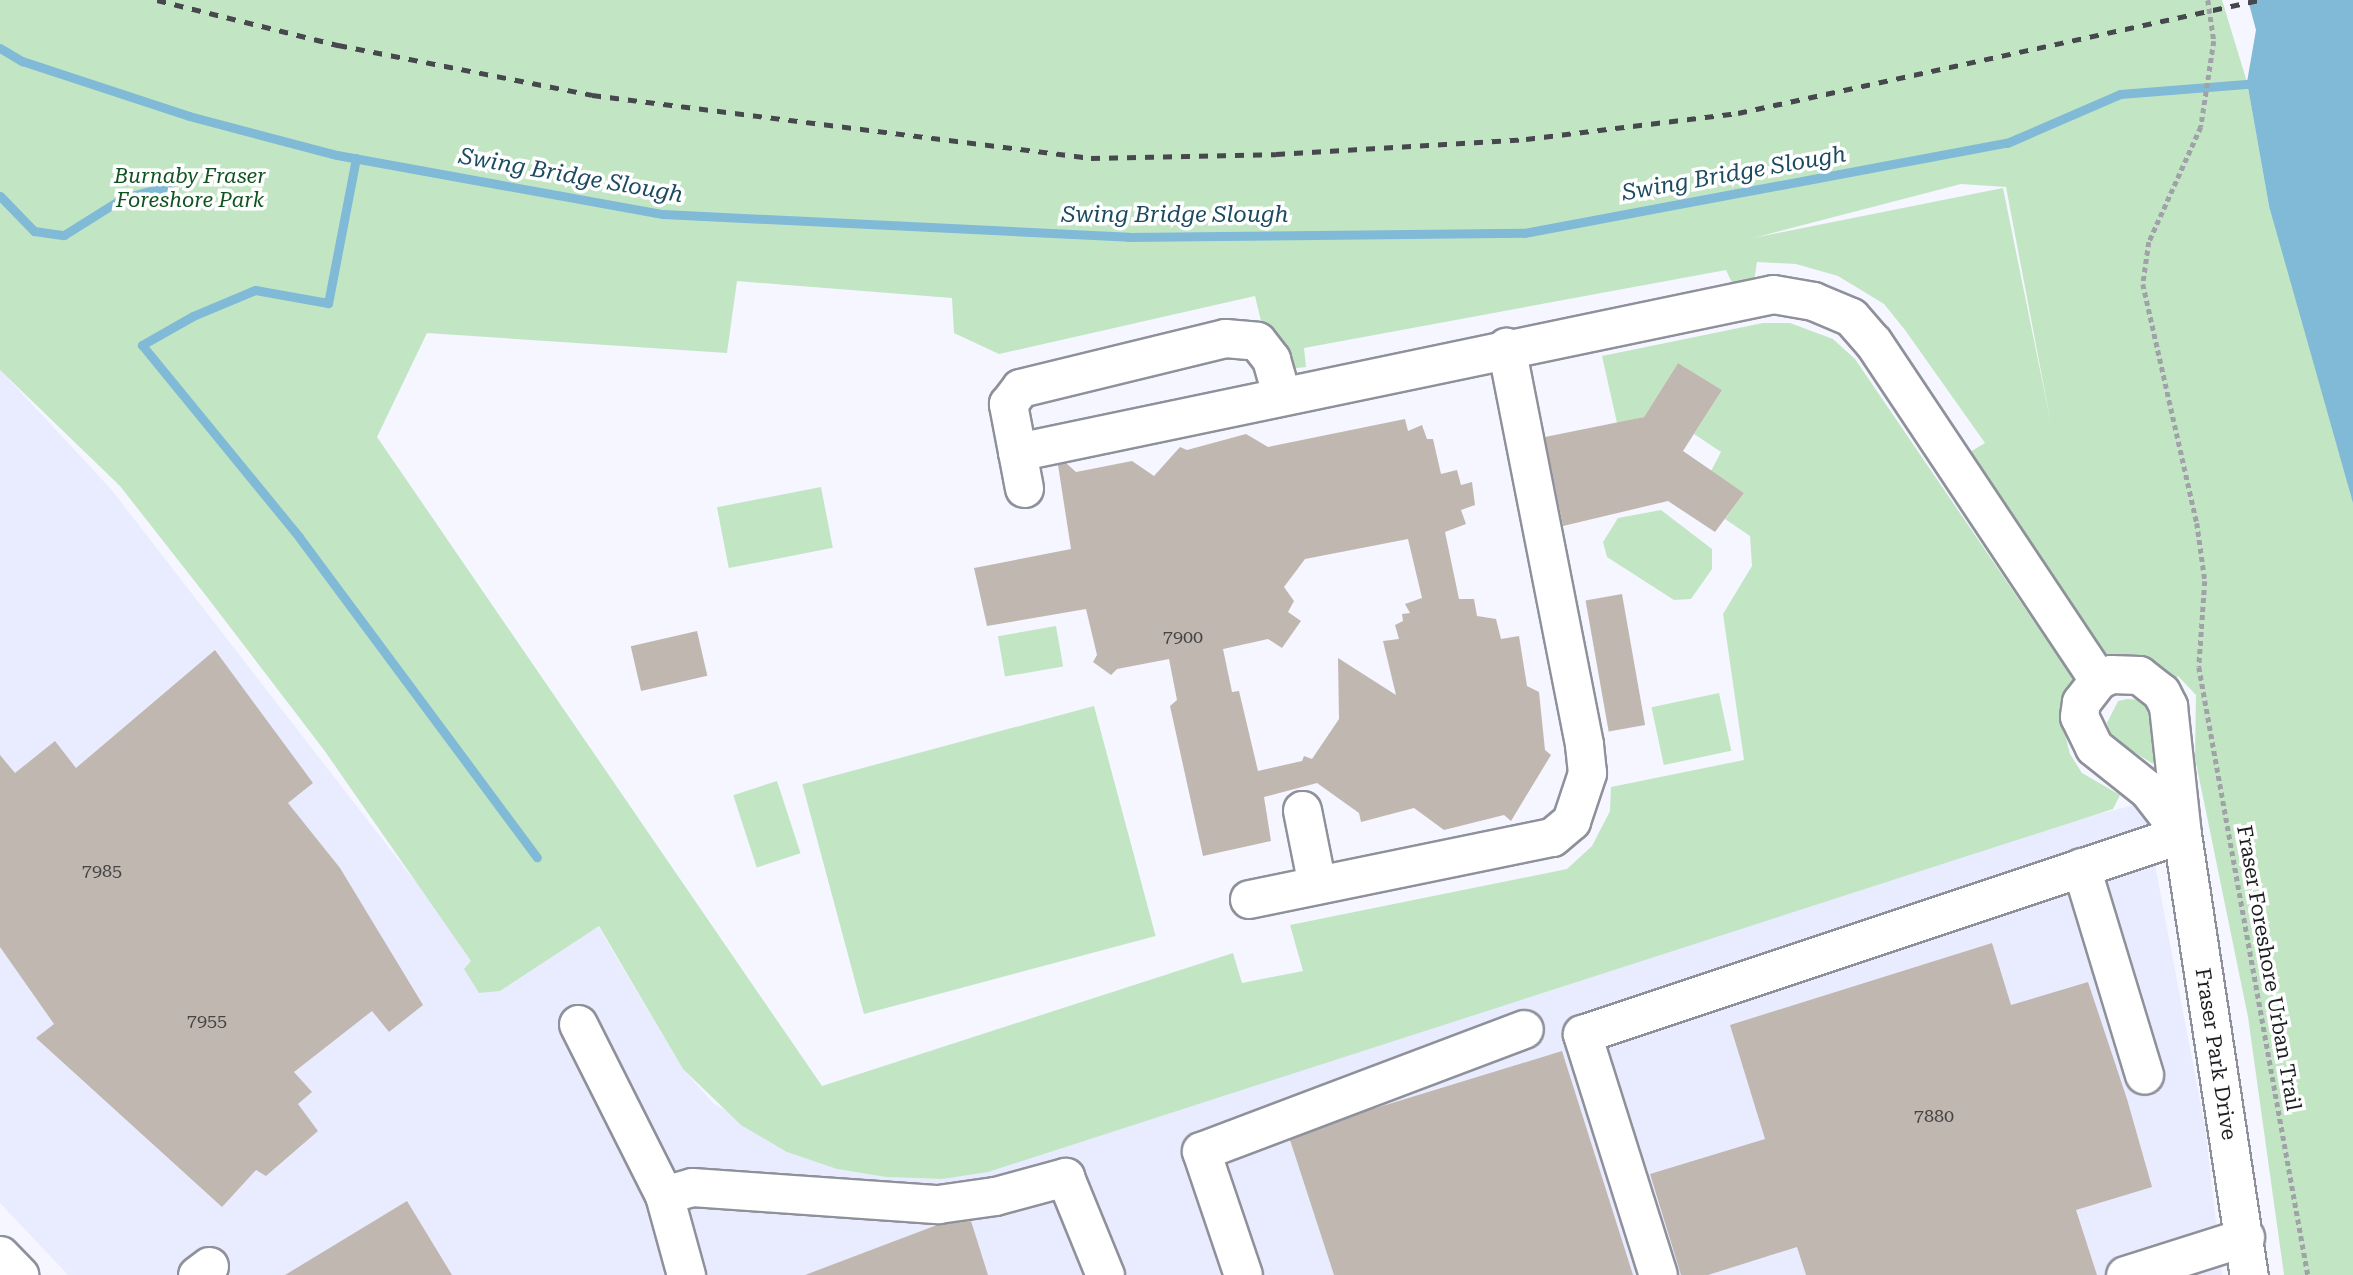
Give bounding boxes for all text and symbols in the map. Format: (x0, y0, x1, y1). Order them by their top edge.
water label: Swing Bridge Slough (1620, 141, 1848, 207)
water label: Swing Bridge Slough (457, 143, 685, 209)
park label: Burnaby Fraser Foreshore Park (114, 163, 266, 213)
water label: Swing Bridge Slough (1062, 201, 1288, 229)
house number: 7900 (1163, 626, 1203, 648)
street label: Fraser Foreshore Urban Trail (2231, 823, 2307, 1113)
house number: 7985 (82, 860, 122, 882)
street label: Fraser Park Drive (2190, 966, 2242, 1142)
house number: 7955 (187, 1010, 227, 1032)
house number: 7880 (1914, 1105, 1954, 1127)

